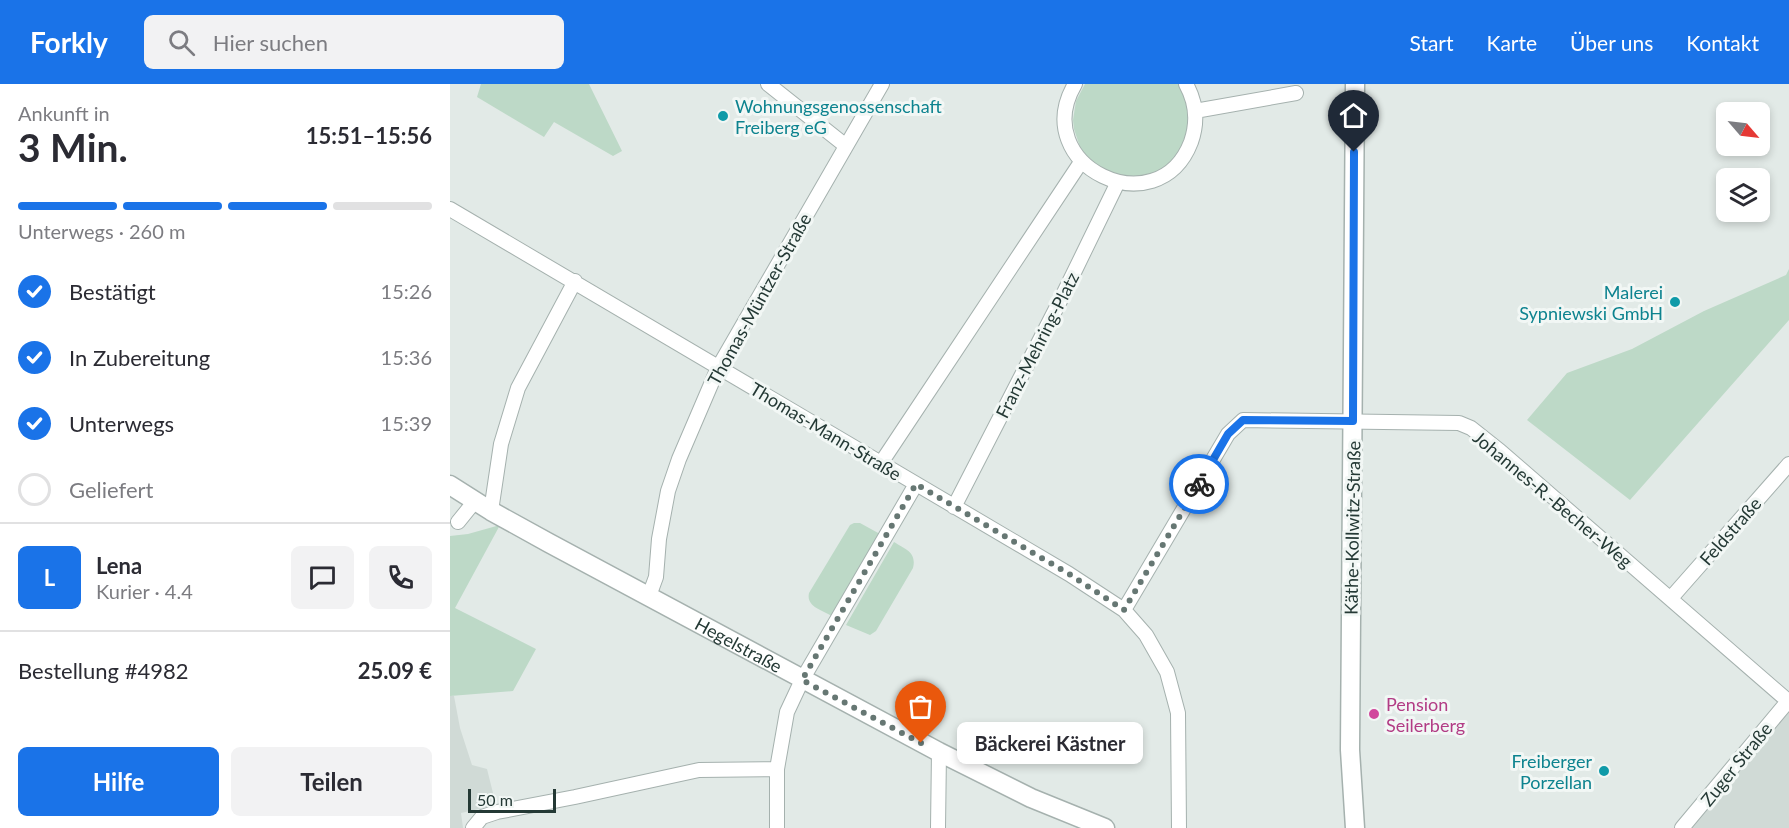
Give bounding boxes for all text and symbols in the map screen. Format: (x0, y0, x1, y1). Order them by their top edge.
search box (144, 15, 564, 69)
text: Forkly (30, 25, 108, 59)
icon: search (165, 26, 198, 59)
text: Hier suchen (213, 29, 328, 56)
text: Start (1409, 30, 1454, 55)
text: Karte (1487, 30, 1537, 55)
text: Über uns (1570, 30, 1653, 55)
text: Kontakt (1686, 30, 1759, 55)
pin (1328, 90, 1379, 152)
place label: Wohnungsgenossenschaft Freiberg eG (735, 95, 942, 138)
icon: home (1337, 99, 1370, 132)
text: Ankunft in (18, 101, 110, 125)
north arrow (1716, 102, 1770, 156)
map controls (1716, 102, 1770, 222)
marker: Wohnungsgenossenschaft Freiberg eG (716, 109, 730, 123)
text: 15:51–15:56 (306, 122, 432, 149)
text: 3 Min. (18, 124, 128, 170)
button: layers (1716, 168, 1770, 222)
street label: Thomas-Müntzer-Straße (703, 209, 815, 389)
text: Unterwegs · 260 m (18, 219, 185, 243)
street label: Franz-Mehring-Platz (991, 268, 1083, 422)
icon: check (18, 275, 51, 308)
text: Bestätigt (69, 278, 156, 305)
text: 15:26 (381, 279, 432, 303)
place label: Malerei Sypniewski GmbH (1519, 281, 1663, 324)
marker: Malerei Sypniewski GmbH (1668, 295, 1682, 309)
icon: check (18, 341, 51, 374)
text: In Zubereitung (69, 344, 210, 371)
text: 15:36 (381, 345, 432, 369)
street label: Thomas-Mann-Straße (747, 377, 905, 485)
icon: check (18, 407, 51, 440)
text: Unterwegs (69, 410, 174, 437)
text: 15:39 (381, 411, 432, 435)
street label: Johannes-R.-Becher-Weg (1469, 426, 1637, 572)
street label: Käthe-Kollwitz-Straße (1339, 441, 1365, 615)
courier (1169, 454, 1229, 514)
icon: bike (1183, 468, 1216, 501)
text: Geliefert (69, 476, 153, 503)
street label: Feldstraße (1695, 493, 1765, 569)
button: chat (291, 546, 354, 609)
button: phone (369, 546, 432, 609)
text: Lena (96, 552, 142, 579)
text: L (44, 564, 55, 591)
text: Kurier · 4.4 (96, 579, 193, 603)
street label: Hegelstraße (691, 612, 786, 677)
text: Bestellung #4982 (18, 657, 188, 684)
text: 25.09 € (358, 657, 432, 684)
pin (895, 681, 946, 743)
icon: bag (904, 690, 937, 723)
place label: Pension Seilerberg (1386, 693, 1465, 736)
marker: Pension Seilerberg (1367, 707, 1381, 721)
street label: Zuger Straße (1696, 718, 1776, 810)
callout: Bäckerei Kästner (957, 722, 1143, 764)
text: Bäckerei Kästner (975, 731, 1125, 755)
button: Hilfe (18, 747, 219, 816)
button: Teilen (231, 747, 432, 816)
place label: Freiberger Porzellan (1511, 750, 1592, 793)
marker: Freiberger Porzellan (1597, 764, 1611, 778)
scale bar (468, 786, 556, 814)
text: 50 m (477, 790, 513, 809)

